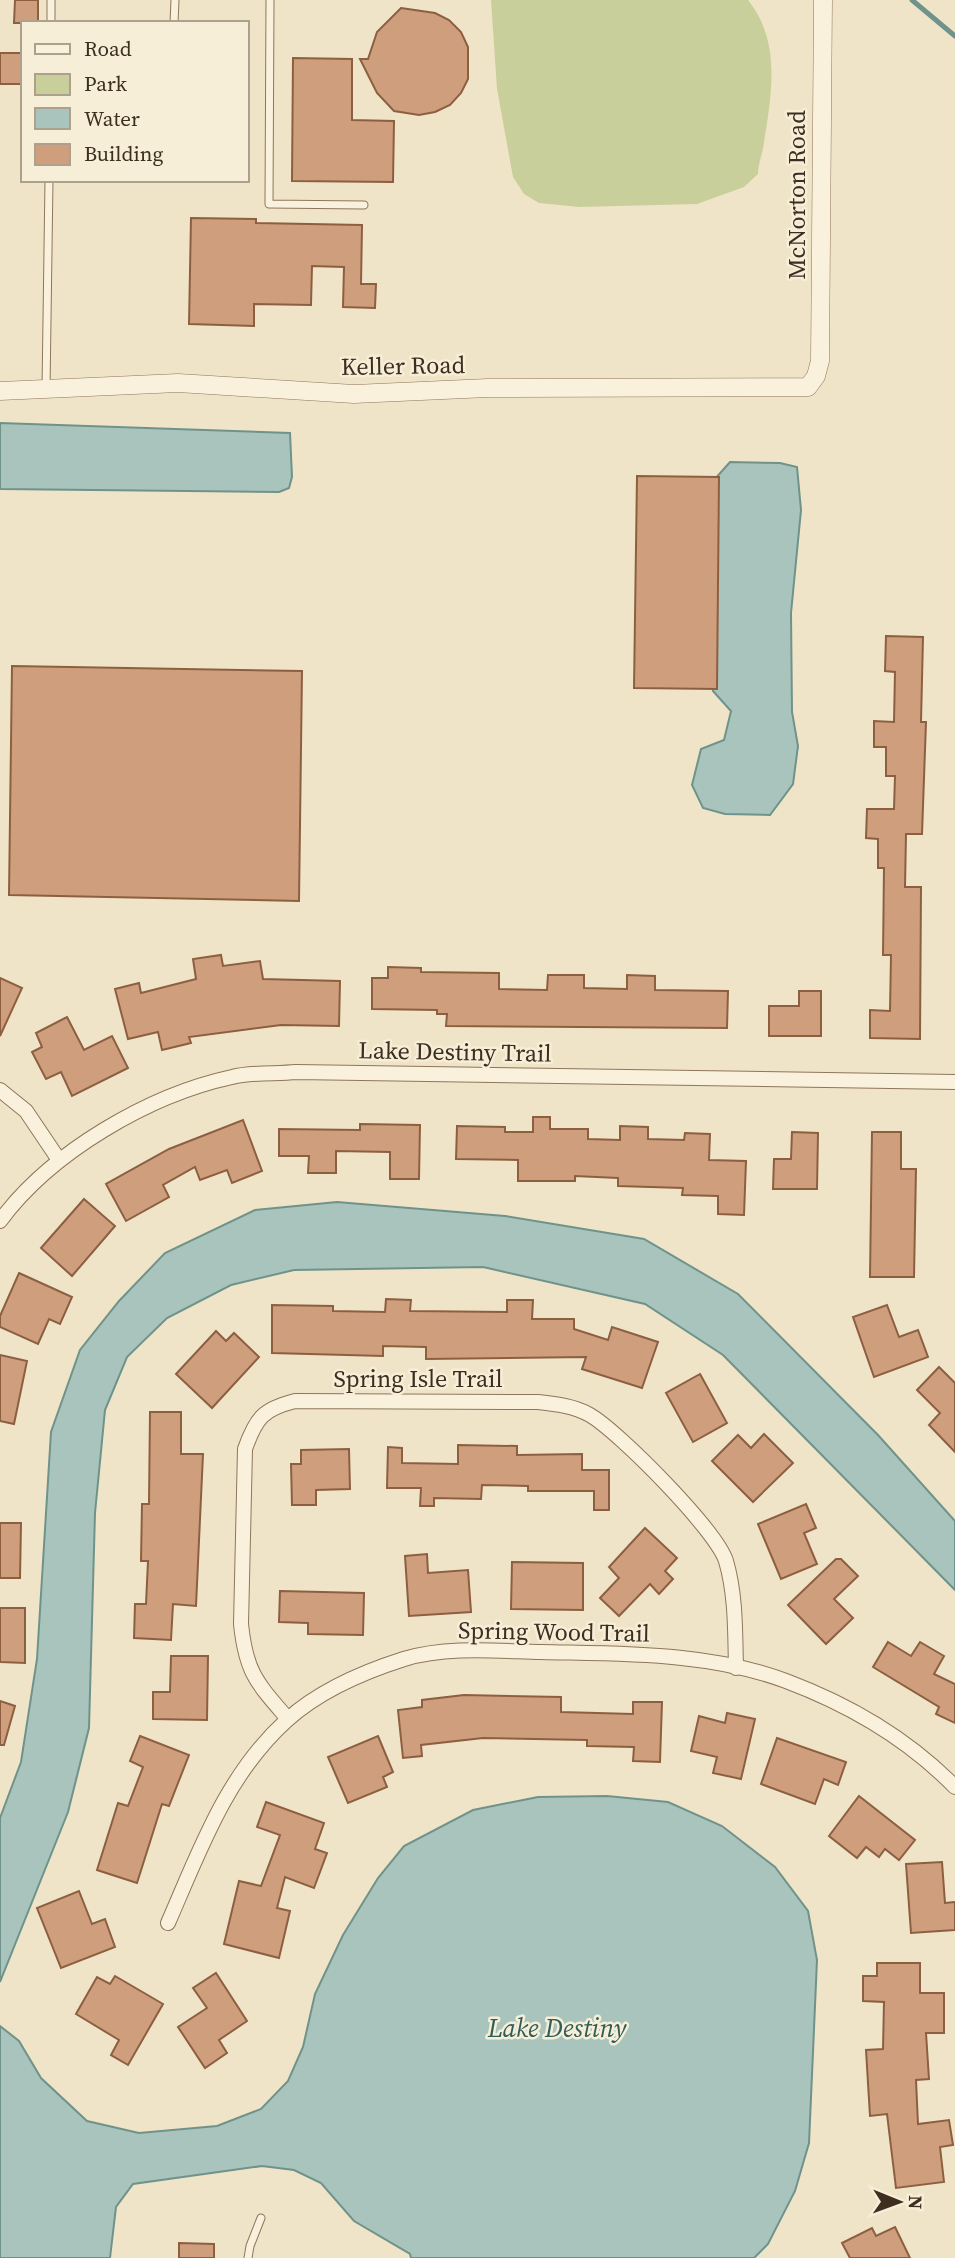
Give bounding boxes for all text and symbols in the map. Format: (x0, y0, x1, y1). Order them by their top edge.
legend (21, 21, 248, 182)
text: Road (84, 34, 132, 63)
text: Park (84, 69, 128, 98)
text: Water (84, 104, 140, 133)
street label: McNorton Road (780, 110, 813, 280)
text: Building (84, 139, 163, 168)
street label: Keller Road (341, 348, 466, 383)
street label: Lake Destiny Trail (358, 1033, 552, 1070)
street label: Spring Isle Trail (333, 1362, 503, 1395)
street label: Spring Wood Trail (458, 1613, 650, 1650)
water label: Lake Destiny (487, 2010, 627, 2046)
north arrow (864, 2167, 934, 2237)
text: N (903, 2195, 929, 2210)

